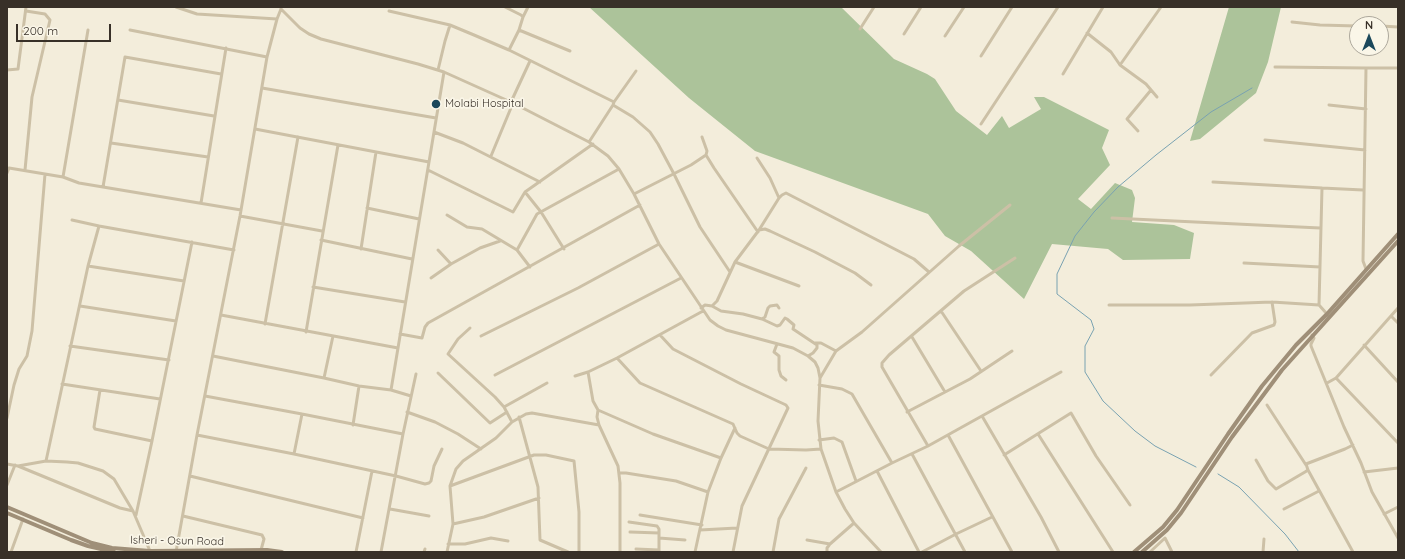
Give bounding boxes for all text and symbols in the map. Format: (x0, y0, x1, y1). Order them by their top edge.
scale bar (18, 16, 113, 42)
north arrow (1349, 16, 1389, 56)
text: N (1365, 18, 1373, 32)
text: 200 m (23, 23, 58, 38)
place label: Molabi Hospital (445, 97, 524, 111)
marker: Molabi Hospital (430, 98, 442, 110)
street label: Isheri - Osun Road (130, 534, 224, 548)

